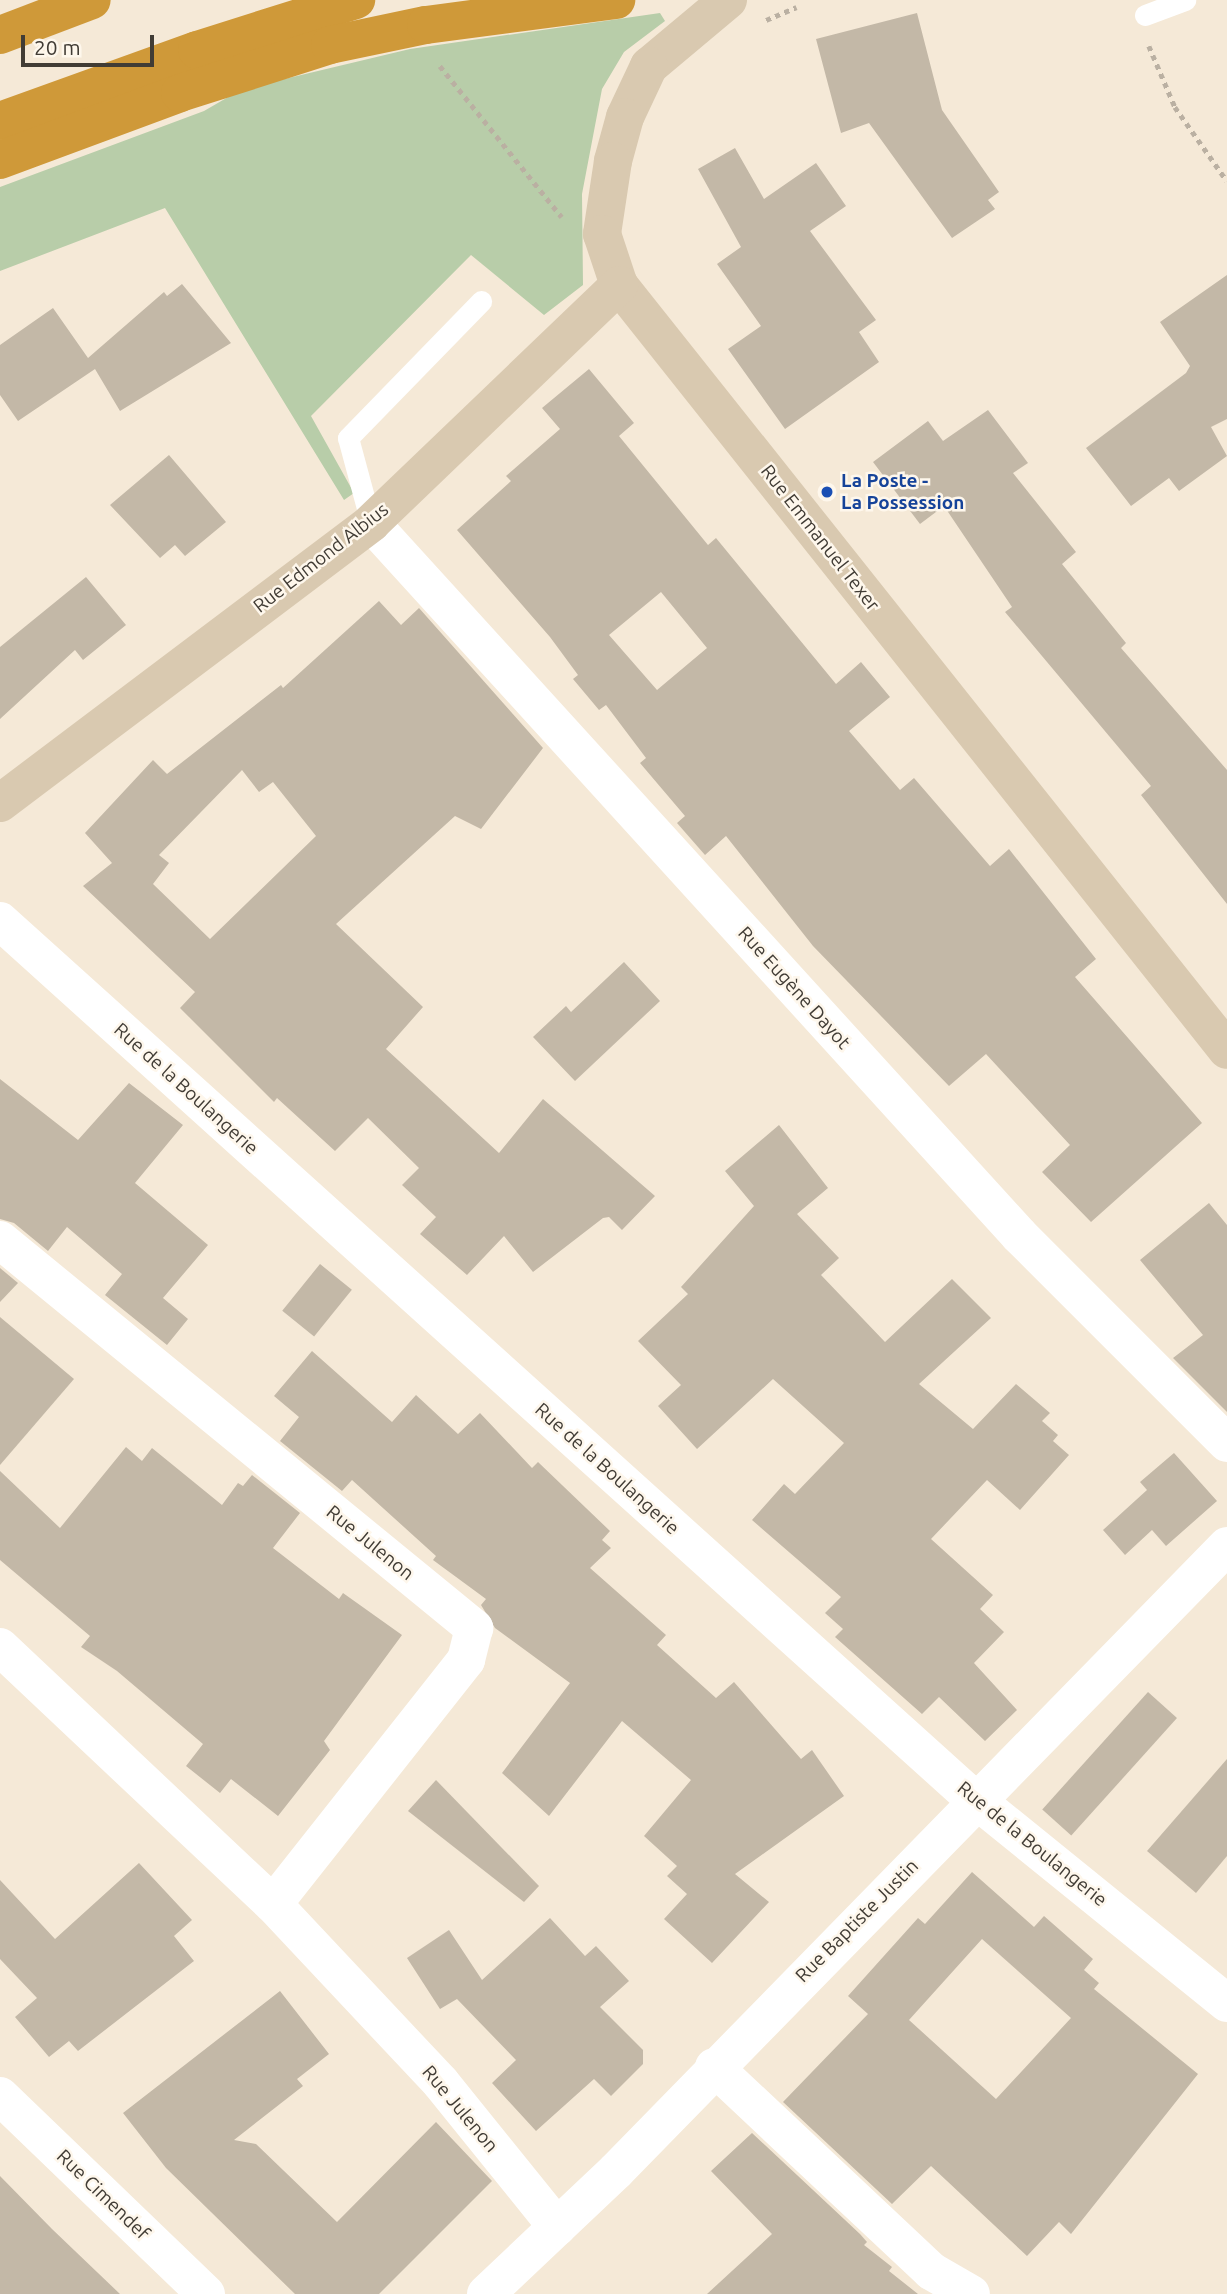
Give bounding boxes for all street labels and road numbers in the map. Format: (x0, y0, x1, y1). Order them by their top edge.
street label: Rue Emmanuel Texer (756, 460, 884, 616)
street label: Rue Edmond Albius (249, 498, 393, 618)
street label: Rue Eugène Dayot (733, 922, 855, 1054)
street label: Rue de la Boulangerie (109, 1018, 263, 1160)
street label: Rue de la Boulangerie (530, 1398, 684, 1540)
street label: Rue Julenon (322, 1501, 418, 1585)
street label: Rue de la Boulangerie (953, 1777, 1111, 1911)
street label: Rue Baptiste Justin (791, 1855, 923, 1987)
street label: Rue Julenon (417, 2061, 503, 2157)
street label: Rue Cimendef (52, 2145, 154, 2245)

